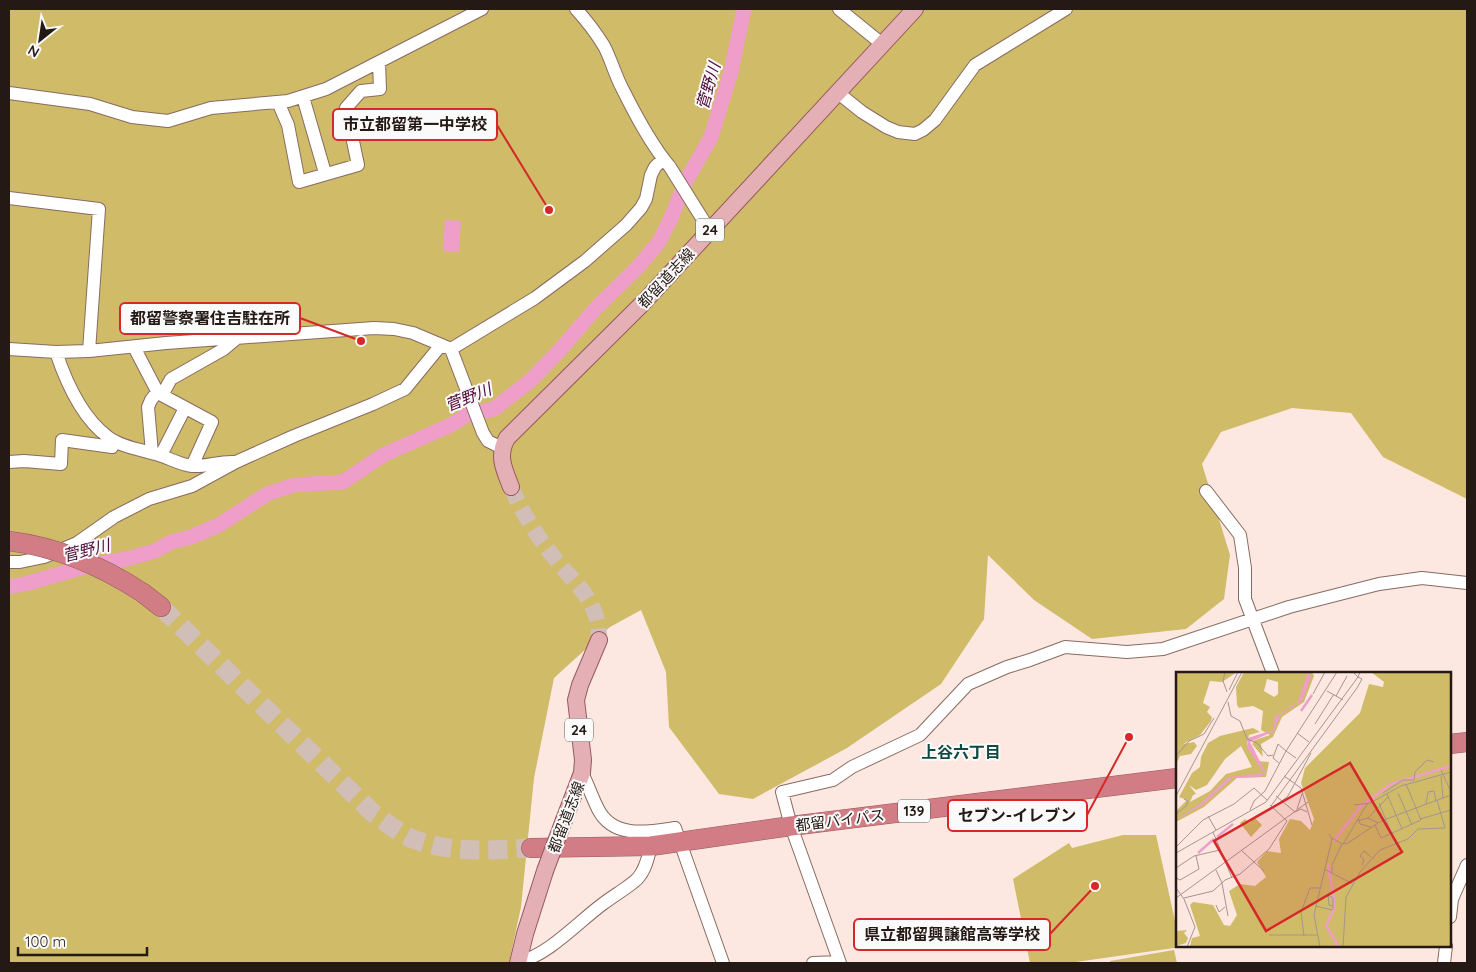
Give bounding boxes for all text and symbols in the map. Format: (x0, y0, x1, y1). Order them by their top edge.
north arrow (15, 15, 65, 65)
text: N (25, 41, 42, 62)
water label: 菅野川 (692, 58, 725, 112)
callout: 市立都留第一中学校 (333, 109, 497, 140)
text: 市立都留第一中学校 (343, 114, 487, 134)
road number: 24 (696, 218, 724, 242)
street label: 都留道志線 (633, 244, 699, 312)
callout: 都留警察署住吉駐在所 (120, 303, 300, 334)
text: 都留警察署住吉駐在所 (130, 308, 290, 328)
water label: 菅野川 (442, 378, 496, 415)
water label: 菅野川 (60, 534, 114, 566)
inset map (1176, 672, 1451, 947)
road number: 24 (565, 718, 593, 742)
district label: 上谷六丁目 (921, 742, 1001, 762)
street label: 都留道志線 (544, 779, 588, 855)
road number: 139 (898, 799, 930, 822)
callout: セブン-イレブン (948, 800, 1087, 831)
street label: 都留バイパス (794, 805, 886, 835)
text: セブン-イレブン (958, 805, 1076, 825)
callout: 県立都留興譲館高等学校 (854, 919, 1050, 950)
scale bar (18, 924, 146, 956)
text: 県立都留興譲館高等学校 (864, 924, 1040, 944)
text: 100 m (25, 932, 66, 951)

